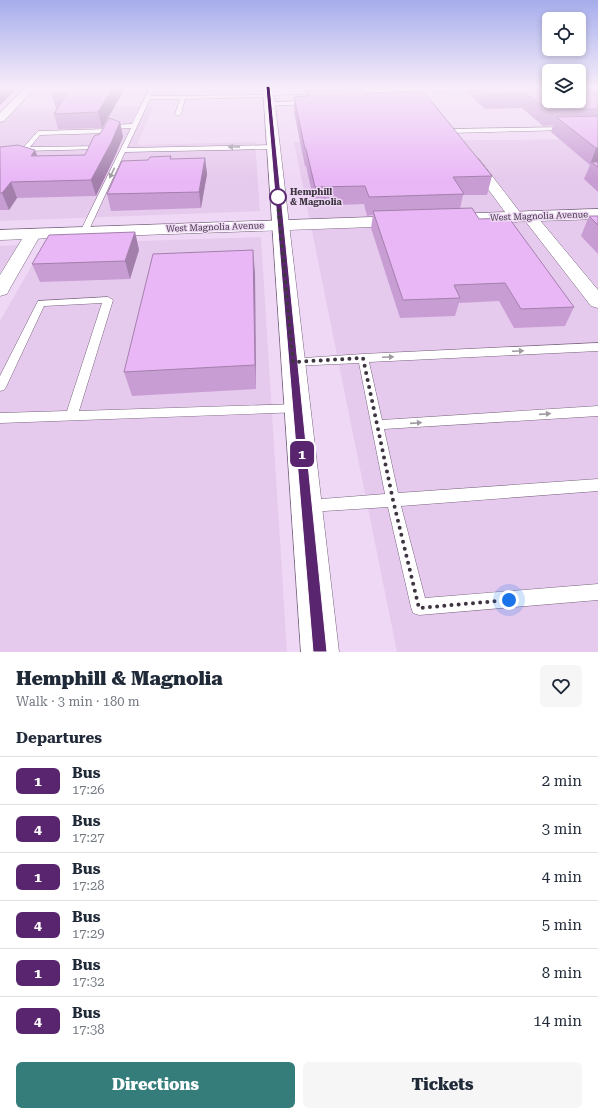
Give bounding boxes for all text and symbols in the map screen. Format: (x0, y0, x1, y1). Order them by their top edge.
map controls (542, 12, 586, 108)
button: locate (542, 12, 586, 56)
button: layers (542, 64, 586, 108)
one-way arrow (227, 144, 240, 150)
one-way arrow (109, 167, 115, 179)
place label: Hemphill & Magnolia (290, 187, 343, 207)
marker: Hemphill & Magnolia (269, 188, 287, 206)
street label: West Magnolia Avenue (490, 209, 588, 223)
street label: West Magnolia Avenue (166, 220, 264, 234)
one-way arrow (512, 347, 524, 354)
one-way arrow (382, 354, 395, 360)
one-way arrow (539, 411, 551, 418)
one-way arrow (410, 419, 422, 426)
line badge: 1 (289, 441, 315, 467)
text: 1 (298, 446, 306, 462)
your location (499, 590, 519, 610)
button: heart (540, 665, 582, 707)
text: Hemphill & Magnolia (16, 667, 223, 690)
text: Walk · 3 min · 180 m (16, 694, 140, 709)
text: Departures (16, 729, 102, 747)
text: Bus (72, 764, 100, 782)
text: 2 min (542, 772, 582, 790)
text: 1 (34, 773, 42, 789)
text: 17:26 (72, 782, 104, 797)
text: Bus (72, 812, 100, 830)
text: 3 min (542, 820, 582, 838)
text: 4 (34, 821, 42, 837)
text: 17:27 (72, 830, 104, 845)
text: Bus (72, 860, 100, 878)
text: 4 min (542, 868, 582, 886)
text: 1 (34, 869, 42, 885)
text: 17:28 (72, 878, 104, 893)
text: Bus (72, 908, 100, 926)
text: 5 min (542, 916, 582, 934)
text: 4 (34, 917, 42, 933)
text: 17:29 (72, 926, 104, 941)
text: Bus (72, 956, 100, 974)
text: 8 min (542, 964, 582, 982)
text: 1 (34, 965, 42, 981)
text: 17:32 (72, 974, 104, 989)
text: Bus (72, 1004, 100, 1022)
text: 14 min (533, 1012, 582, 1030)
text: 4 (34, 1013, 42, 1029)
text: 17:38 (72, 1022, 104, 1037)
button: Directions (16, 1062, 295, 1108)
button: Tickets (303, 1062, 582, 1108)

